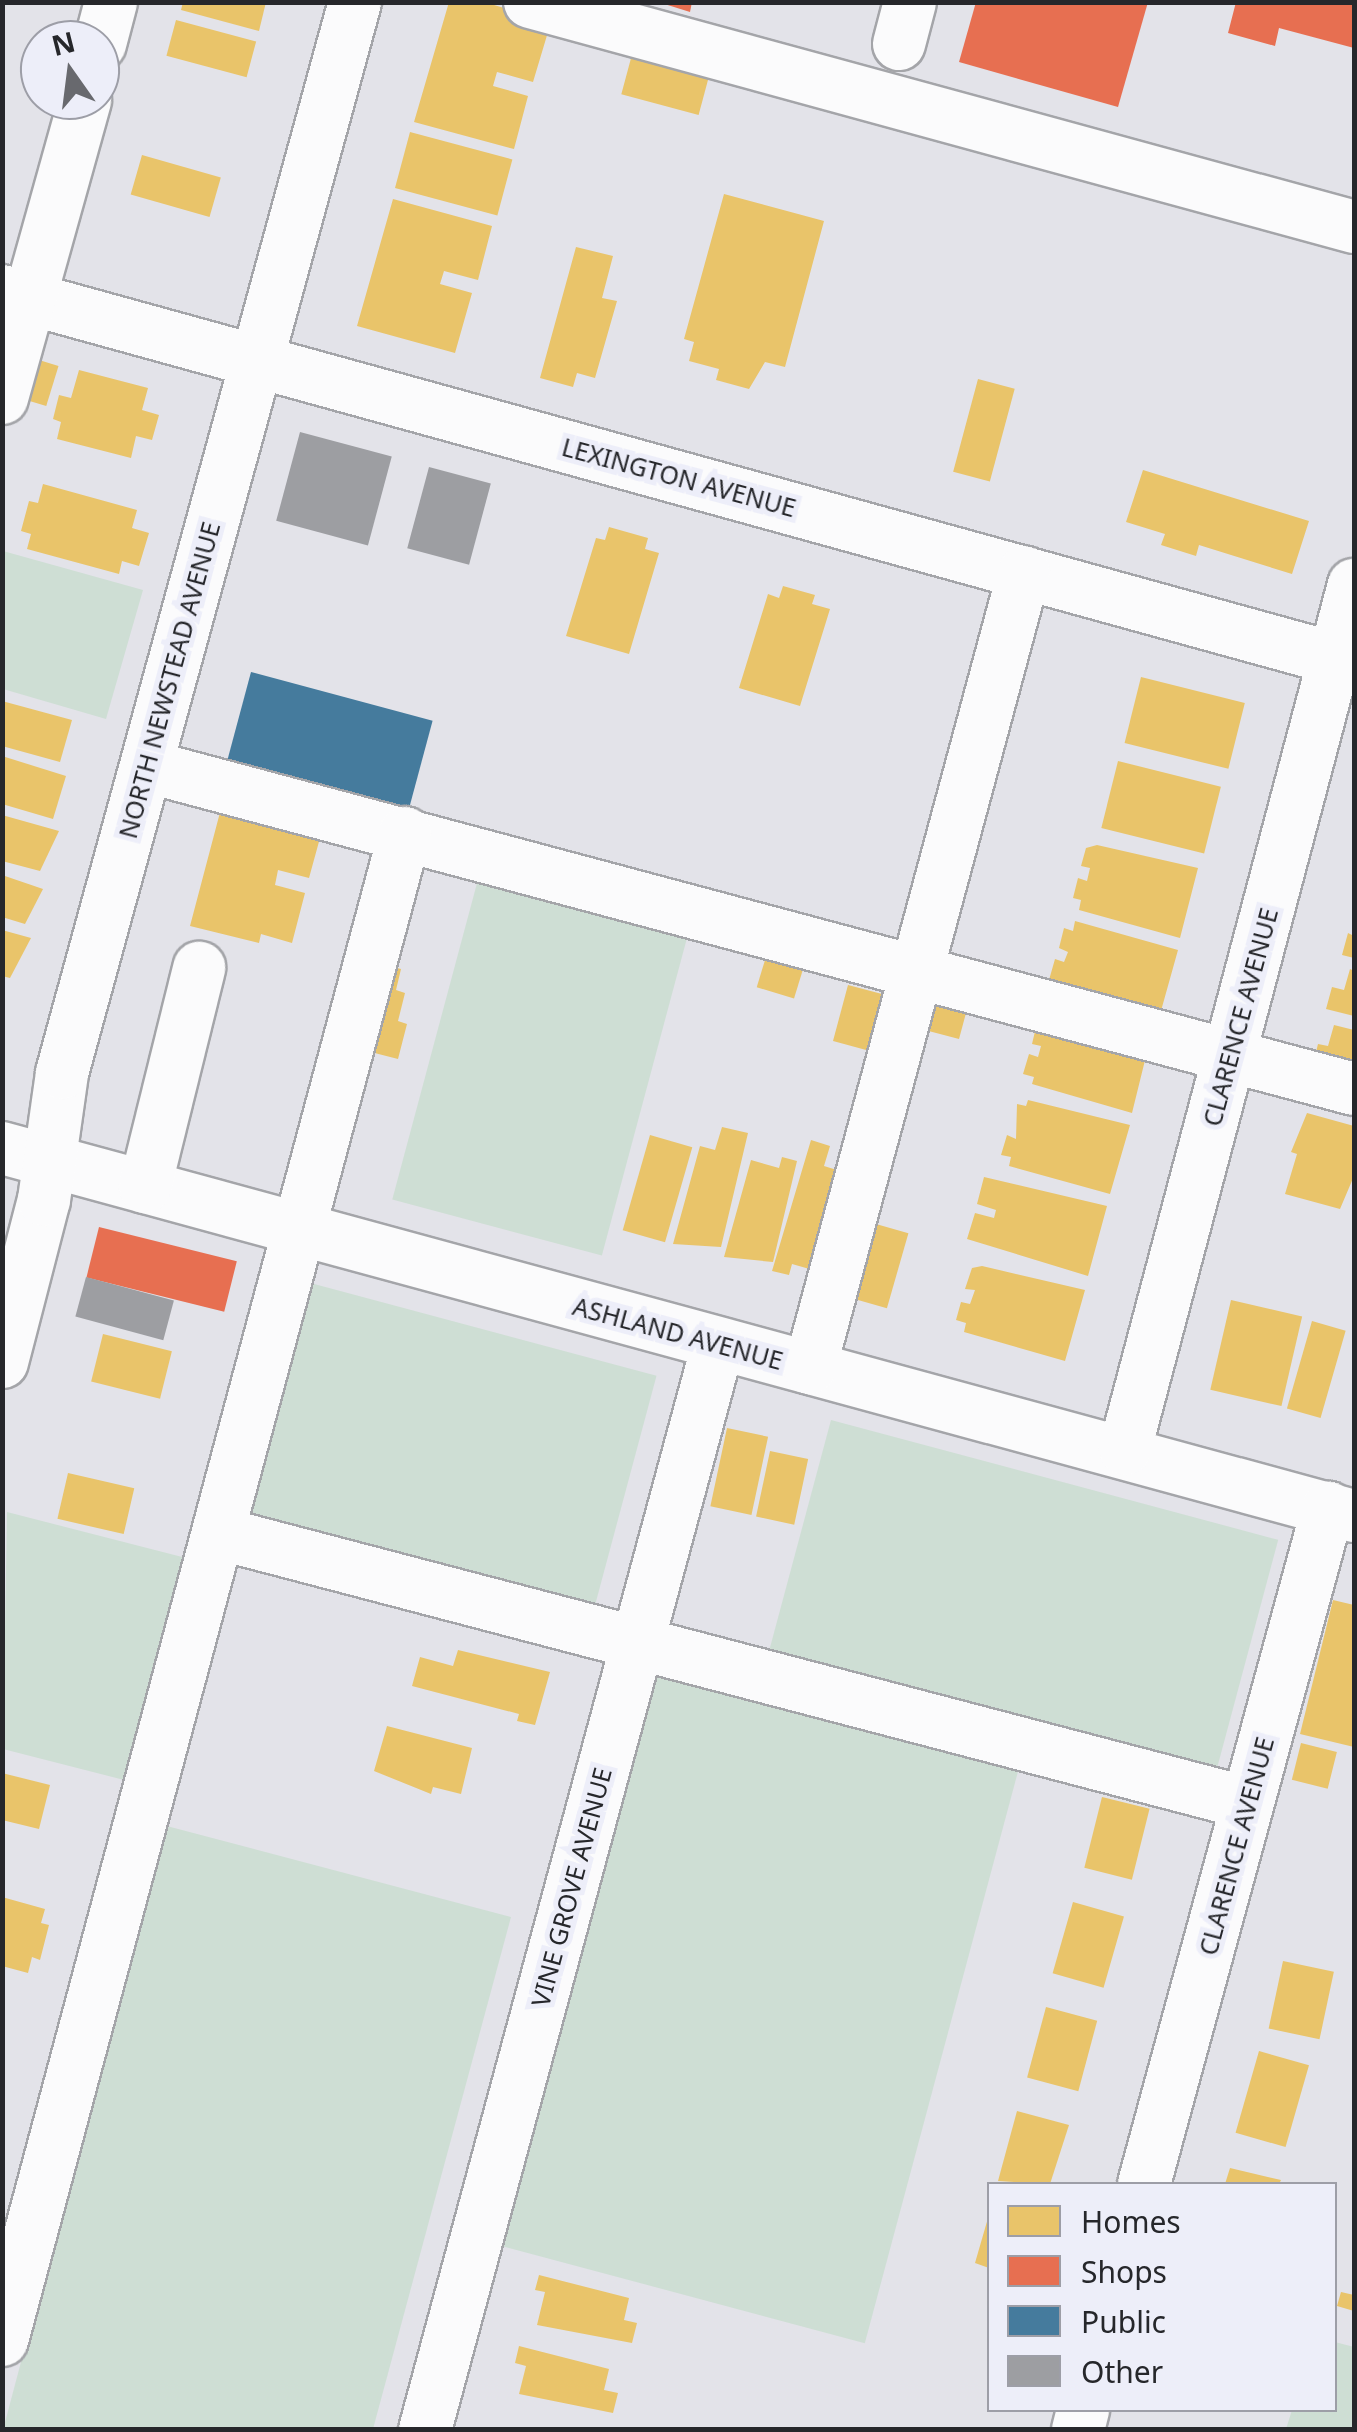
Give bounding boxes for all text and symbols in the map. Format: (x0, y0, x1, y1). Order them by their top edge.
north arrow (20, 20, 120, 120)
text: N (48, 22, 79, 64)
street label: LEXINGTON AVENUE (559, 431, 799, 523)
street label: NORTH NEWSTEAD AVENUE (112, 518, 226, 842)
street label: CLARENCE AVENUE (1196, 905, 1284, 1129)
street label: ASHLAND AVENUE (570, 1291, 786, 1375)
street label: CLARENCE AVENUE (1192, 1734, 1280, 1958)
street label: VINE GROVE AVENUE (525, 1764, 617, 2010)
legend (987, 2182, 1337, 2412)
text: Homes (1081, 2201, 1181, 2242)
text: Shops (1081, 2251, 1167, 2292)
text: Public (1081, 2301, 1166, 2342)
text: Other (1081, 2351, 1163, 2392)

